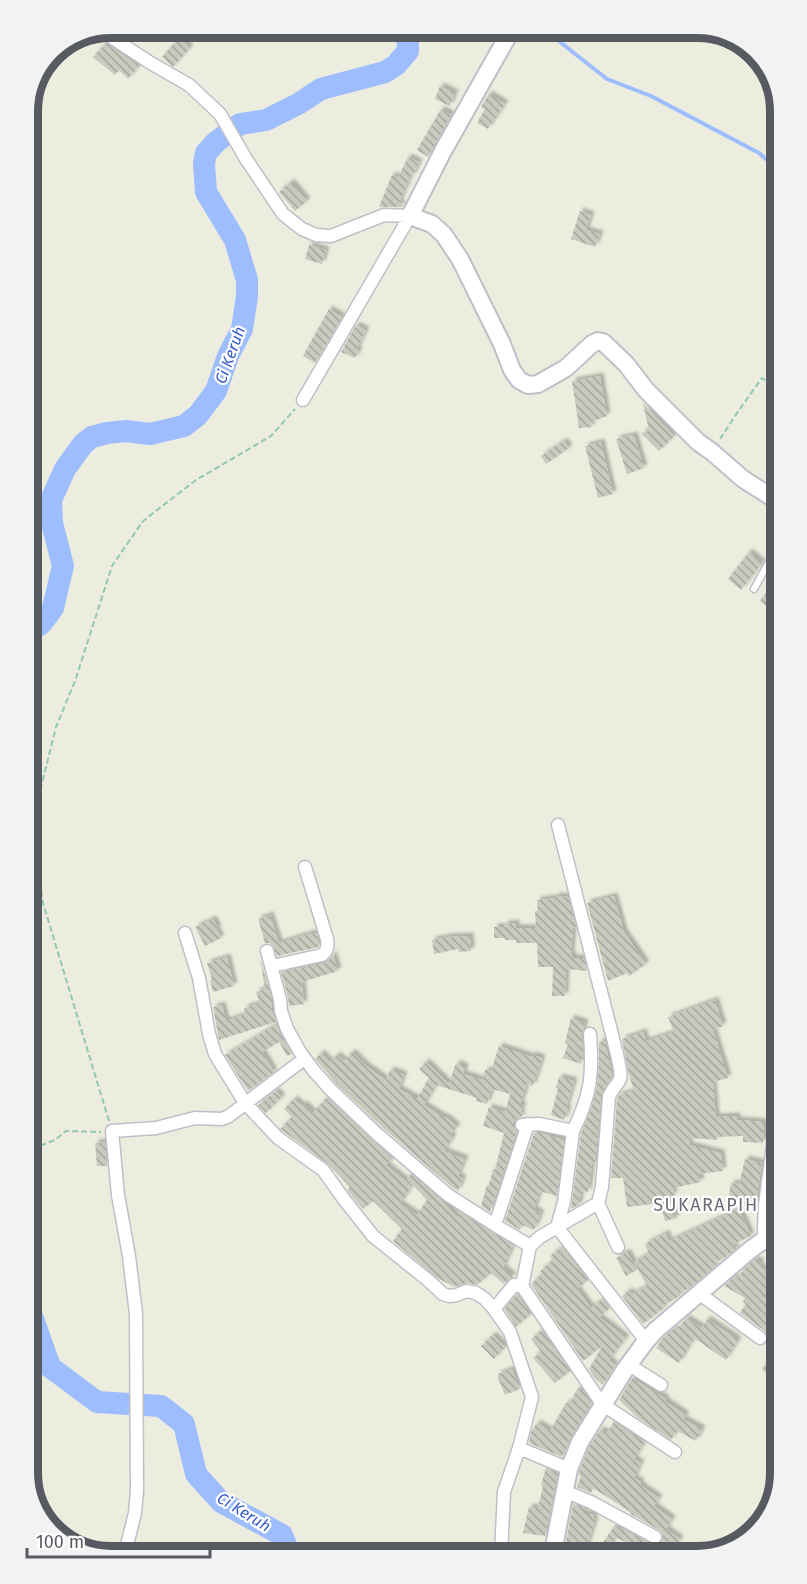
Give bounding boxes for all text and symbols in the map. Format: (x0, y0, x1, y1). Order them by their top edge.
water label: Ci Keruh (211, 324, 249, 386)
district label: SUKARAPIH (653, 1194, 759, 1216)
water label: Ci Keruh (214, 1488, 274, 1536)
scale bar (27, 1521, 210, 1559)
text: 100 m (36, 1531, 84, 1553)

